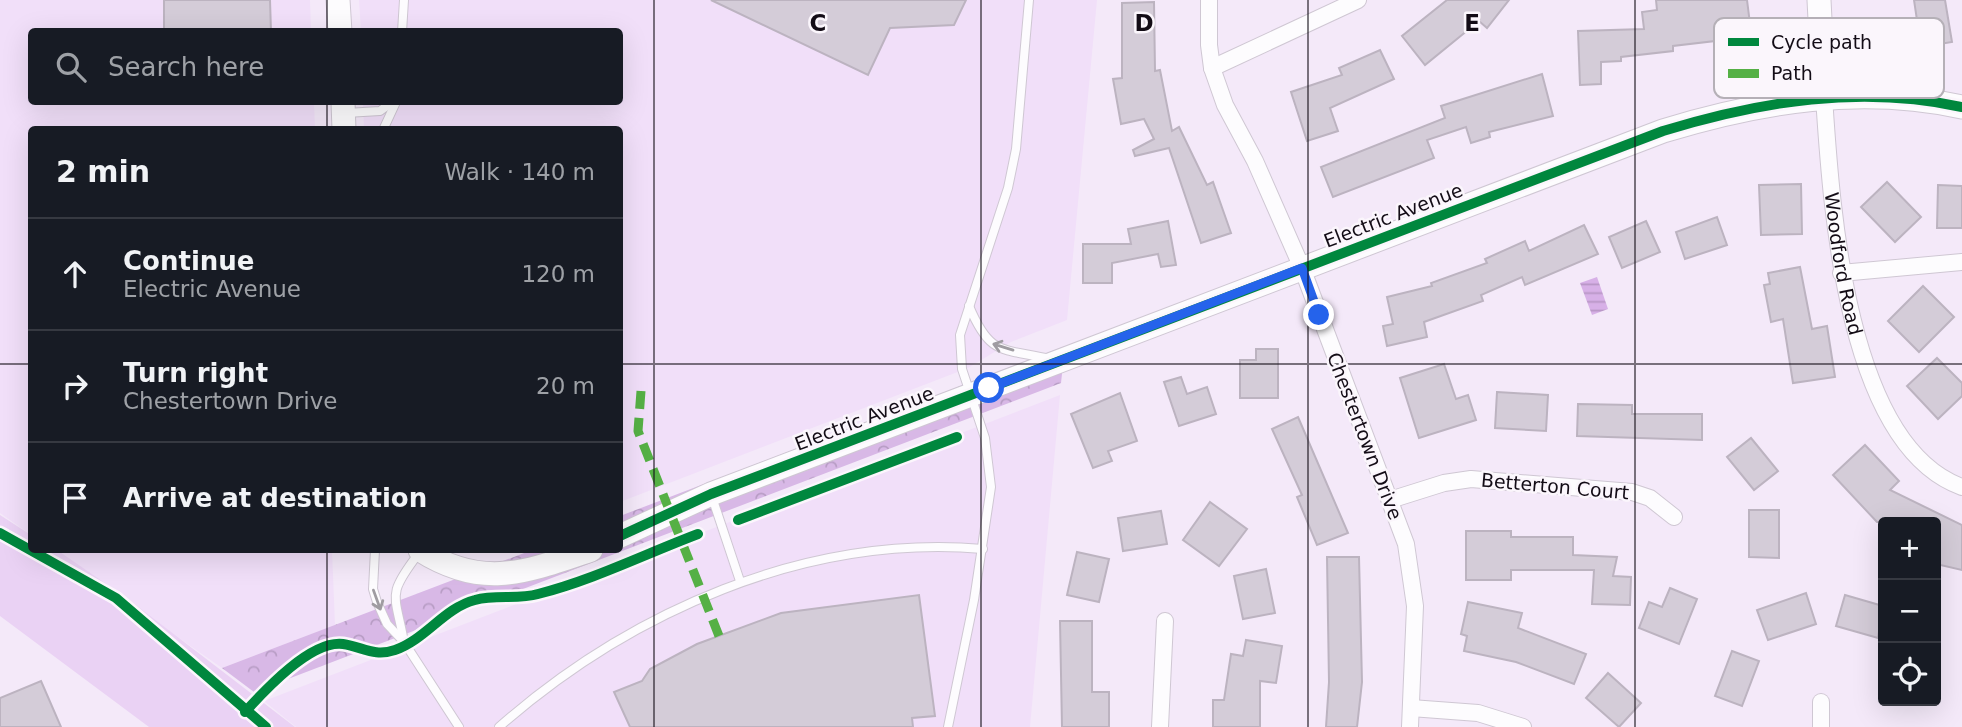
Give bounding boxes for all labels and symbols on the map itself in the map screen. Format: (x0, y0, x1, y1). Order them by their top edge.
text: C (810, 10, 826, 36)
text: D (1134, 10, 1154, 36)
text: E (1464, 10, 1480, 36)
legend (1714, 18, 1944, 98)
text: Cycle path (1771, 31, 1872, 53)
text: Path (1771, 62, 1813, 84)
street label: Electric Avenue (1320, 178, 1466, 252)
street label: Woodford Road (1821, 191, 1867, 338)
route end (1303, 299, 1334, 330)
one-way arrow (993, 340, 1015, 353)
street label: Chestertown Drive (1323, 349, 1407, 523)
route start (973, 372, 1004, 403)
street label: Electric Avenue (791, 381, 937, 455)
street label: Betterton Court (1480, 469, 1630, 503)
one-way arrow (372, 588, 384, 610)

